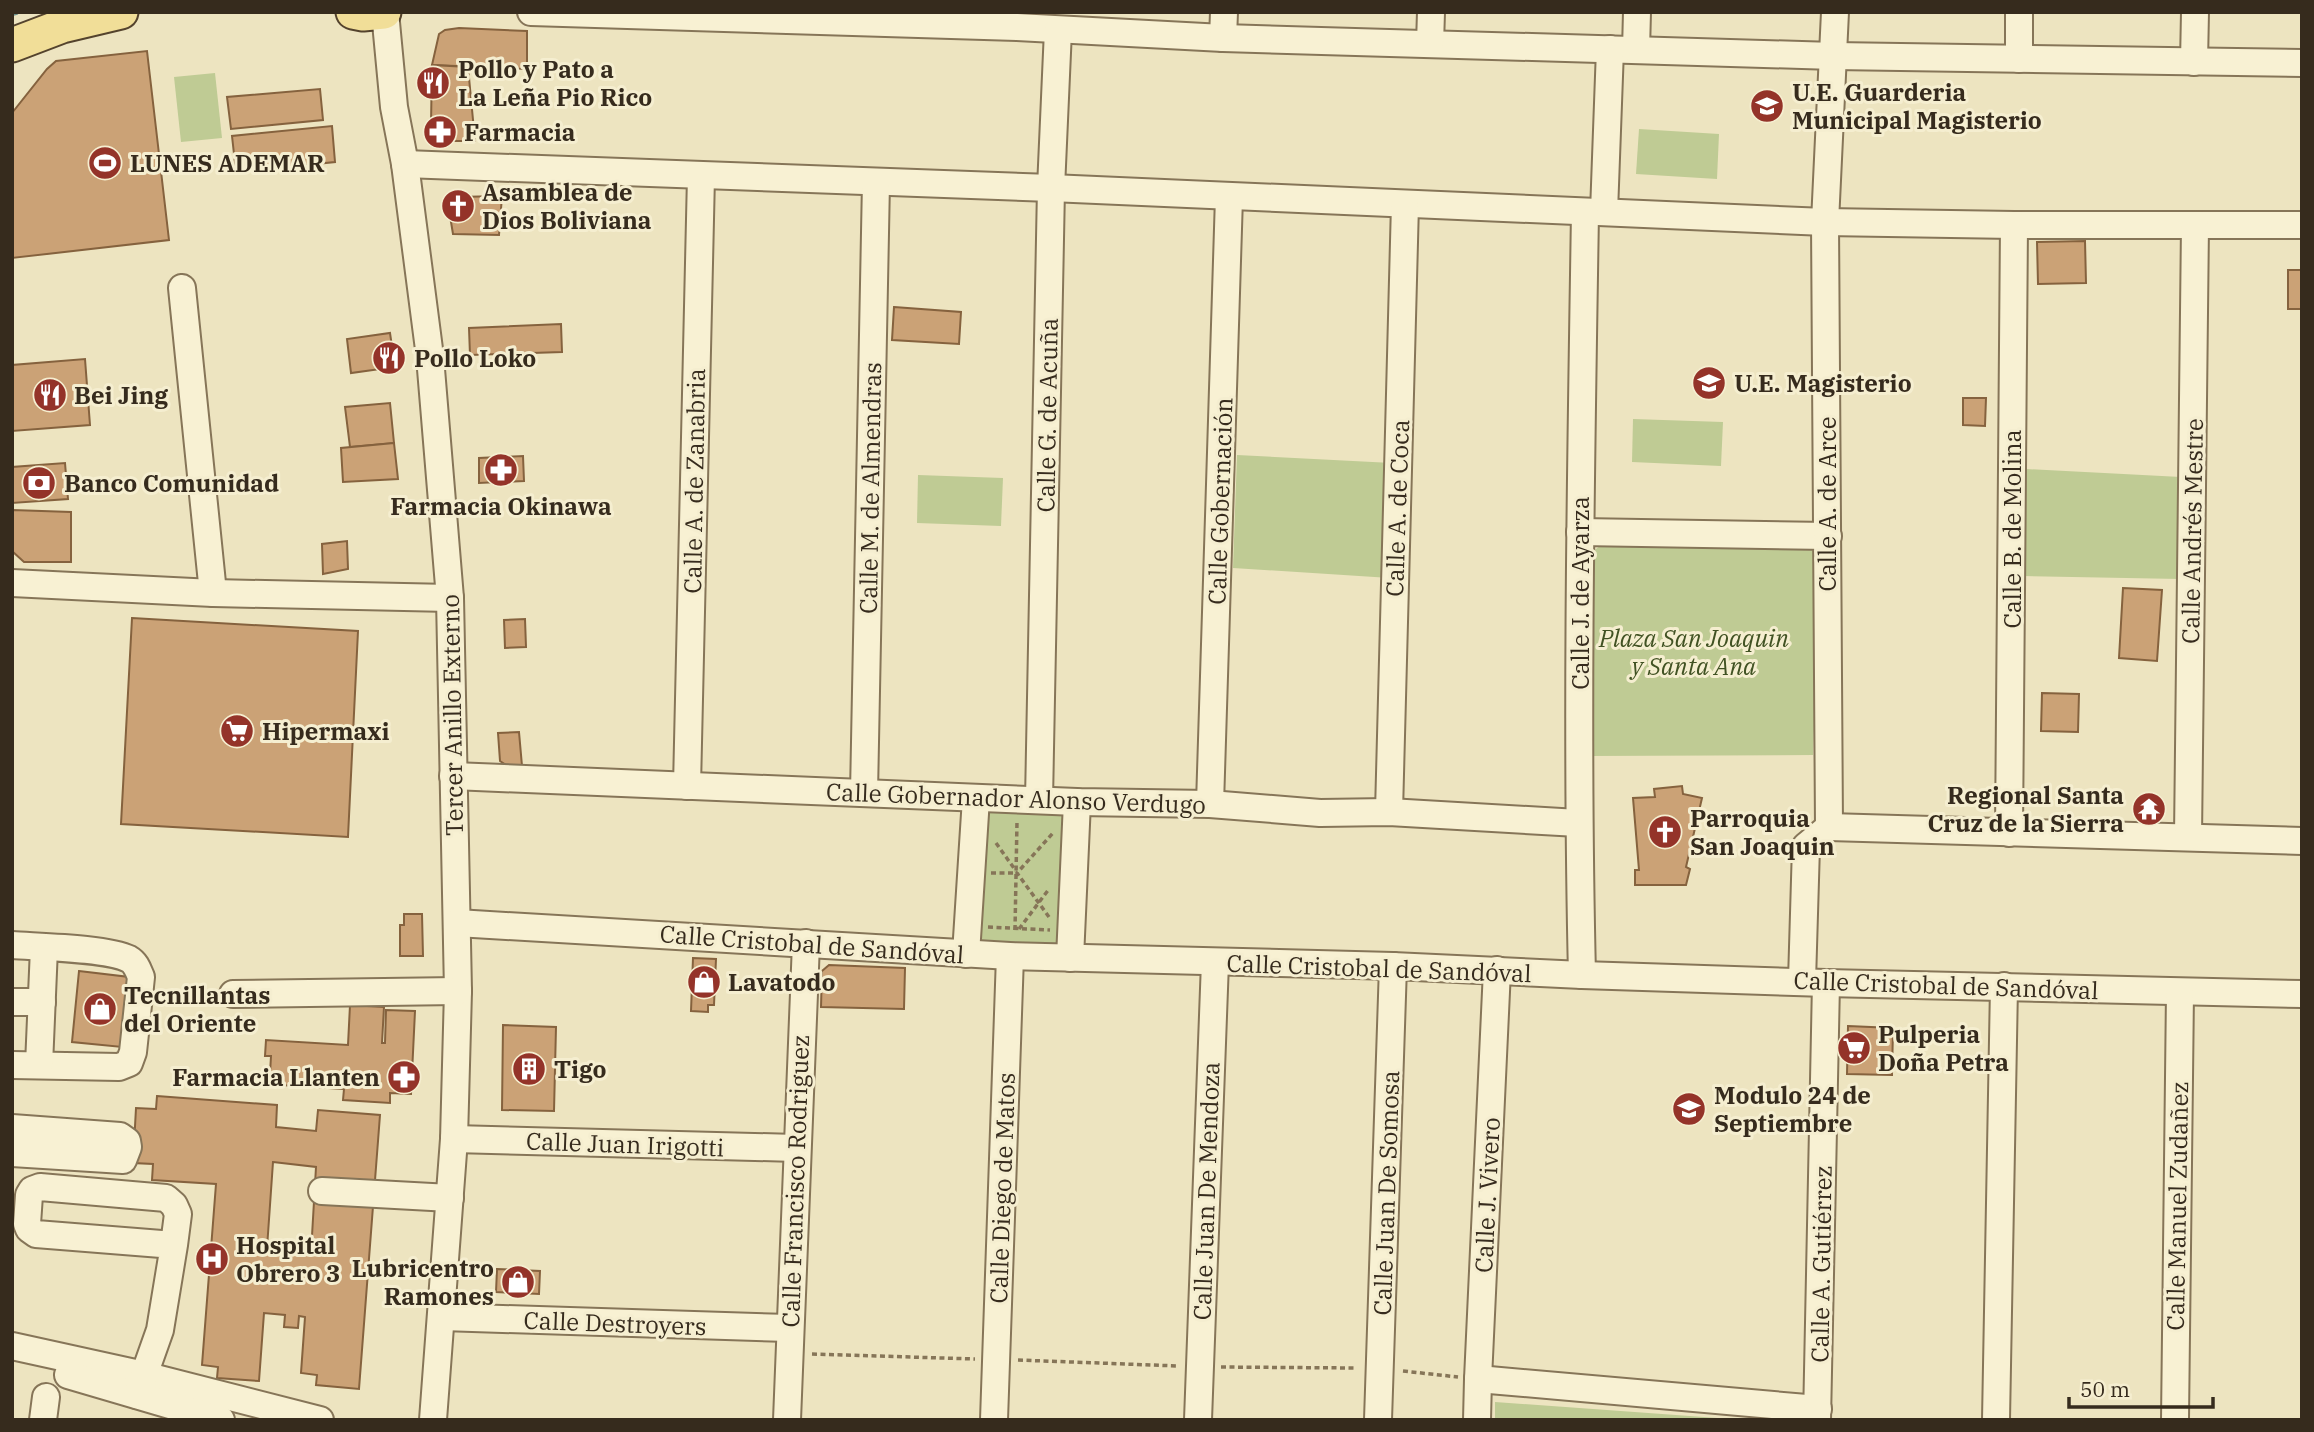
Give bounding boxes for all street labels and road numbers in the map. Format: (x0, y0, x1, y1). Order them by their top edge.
street label: Calle G. de Acuña (1029, 317, 1065, 513)
street label: Calle M. de Almendras (852, 362, 888, 614)
street label: Calle A. de Zanabria (676, 368, 712, 594)
street label: Calle Gobernación (1200, 397, 1240, 605)
street label: Calle A. de Arce (1811, 416, 1843, 592)
street label: Calle Andrés Mestre (2174, 418, 2210, 644)
street label: Calle A. de Coca (1378, 419, 1416, 597)
street label: Calle B. de Molina (1996, 429, 2028, 629)
street label: Calle J. de Ayarza (1564, 496, 1596, 690)
street label: Tercer Anillo Externo (434, 594, 470, 836)
street label: Calle Gobernador Alonso Verdugo (826, 775, 1206, 821)
street label: Calle Cristobal de Sandóval (659, 917, 965, 971)
street label: Calle Cristobal de Sandóval (1226, 947, 1532, 989)
street label: Calle Cristobal de Sandóval (1793, 964, 2099, 1006)
street label: Calle Francisco Rodriguez (774, 1034, 816, 1328)
street label: Calle Juan De Mendoza (1185, 1061, 1227, 1321)
street label: Calle Juan De Somosa (1366, 1070, 1406, 1316)
street label: Calle Diego de Matos (982, 1072, 1022, 1304)
street label: Calle Manuel Zudañez (2159, 1081, 2195, 1331)
street label: Calle J. Vivero (1467, 1116, 1507, 1274)
street label: Calle Juan Irigotti (525, 1125, 725, 1163)
street label: Calle A. Gutiérrez (1803, 1165, 1839, 1363)
street label: Calle Destroyers (523, 1304, 707, 1342)

